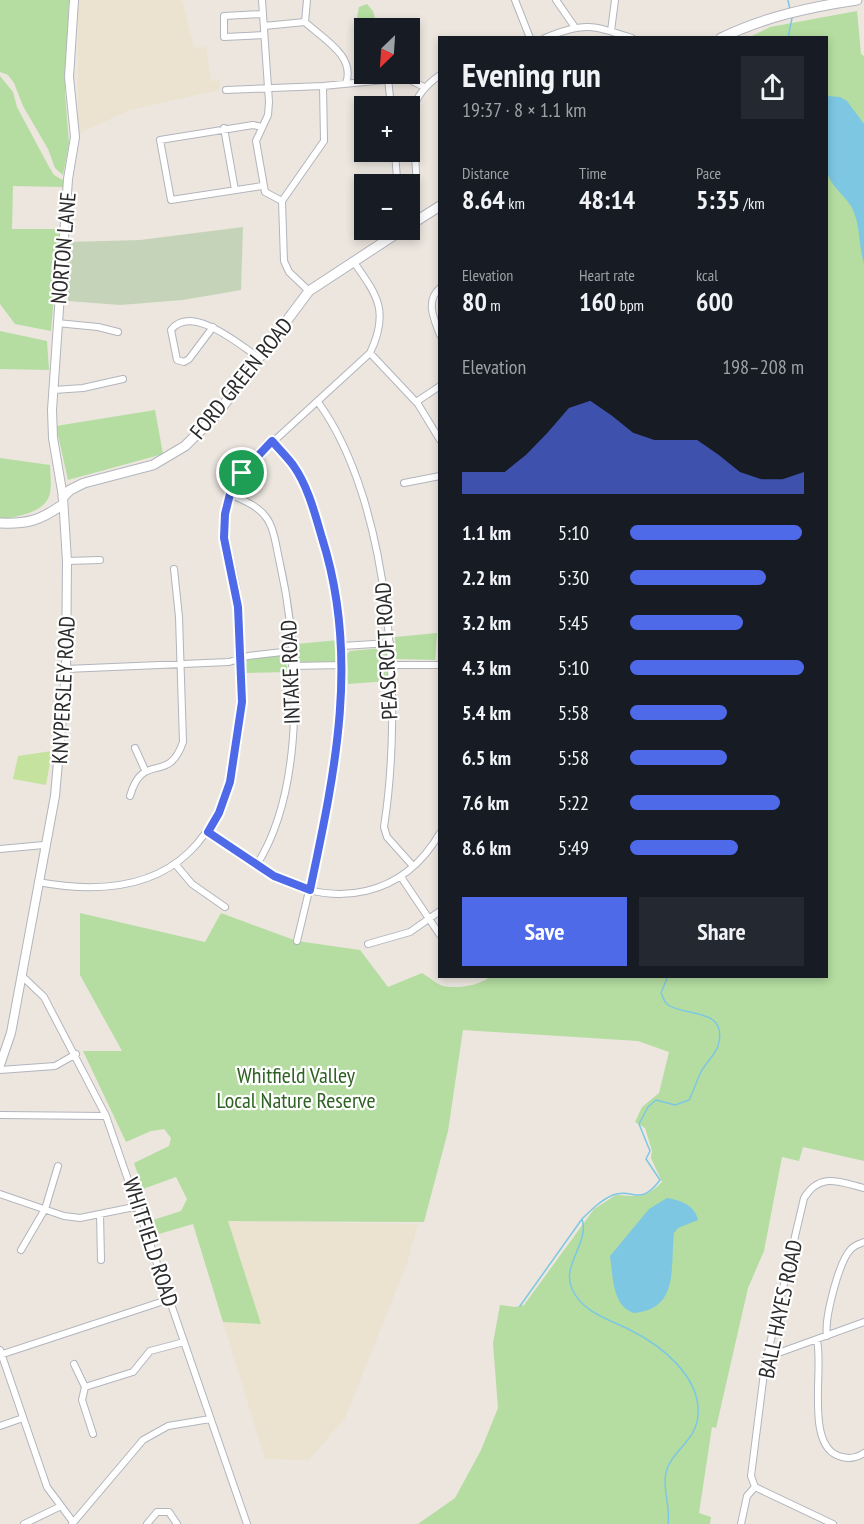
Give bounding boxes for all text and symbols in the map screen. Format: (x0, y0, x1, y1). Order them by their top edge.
north arrow (354, 18, 420, 84)
map controls (354, 18, 420, 240)
text: Evening run (462, 53, 601, 96)
button: share (741, 56, 804, 119)
button: + (354, 96, 420, 162)
text: 19:37 · 8 × 1.1 km (462, 97, 586, 123)
text: Distance (462, 163, 509, 183)
text: Time (579, 163, 607, 183)
text: Pace (696, 163, 721, 183)
button: − (354, 174, 420, 240)
text: 8.64 (462, 183, 505, 216)
text: 48:14 (579, 183, 635, 216)
text: 5:35 (696, 183, 740, 216)
street label: NORTON LANE (44, 191, 82, 305)
text: km (505, 193, 525, 213)
text: /km (740, 193, 765, 213)
text: Elevation (462, 265, 513, 285)
text: Heart rate (579, 265, 635, 285)
text: kcal (696, 265, 718, 285)
text: 80 (462, 285, 487, 318)
text: 160 (579, 285, 616, 318)
text: 600 (696, 285, 733, 318)
text: m (487, 295, 501, 315)
text: bpm (616, 295, 644, 315)
street label: FORD GREEN ROAD (183, 312, 299, 444)
text: Elevation (462, 354, 526, 380)
text: 198–208 m (722, 354, 804, 380)
pin (216, 447, 267, 498)
icon: arrive (225, 456, 258, 489)
text: 1.1 km (462, 520, 511, 546)
text: 5:10 (558, 520, 589, 546)
text: 2.2 km (462, 565, 511, 591)
text: 5:30 (558, 565, 589, 591)
street label: PEASCROFT ROAD (368, 582, 404, 720)
text: 3.2 km (462, 610, 511, 636)
text: 5:45 (558, 610, 589, 636)
street label: KNYPERSLEY ROAD (45, 615, 81, 765)
street label: INTAKE ROAD (274, 619, 306, 725)
text: 4.3 km (462, 655, 511, 681)
text: 5:10 (558, 655, 589, 681)
text: 5.4 km (462, 700, 511, 726)
text: 5:58 (558, 700, 589, 726)
text: 6.5 km (462, 745, 511, 771)
text: 5:58 (558, 745, 589, 771)
text: 7.6 km (462, 790, 509, 816)
text: 5:22 (558, 790, 589, 816)
text: 8.6 km (462, 835, 511, 861)
text: 5:49 (558, 835, 589, 861)
button: Save (462, 897, 627, 966)
button: Share (639, 897, 804, 966)
park label: Whitfield Valley Local Nature Reserve (216, 1061, 376, 1114)
street label: WHITFIELD ROAD (117, 1174, 185, 1310)
street label: BALL HAYES ROAD (752, 1237, 808, 1381)

